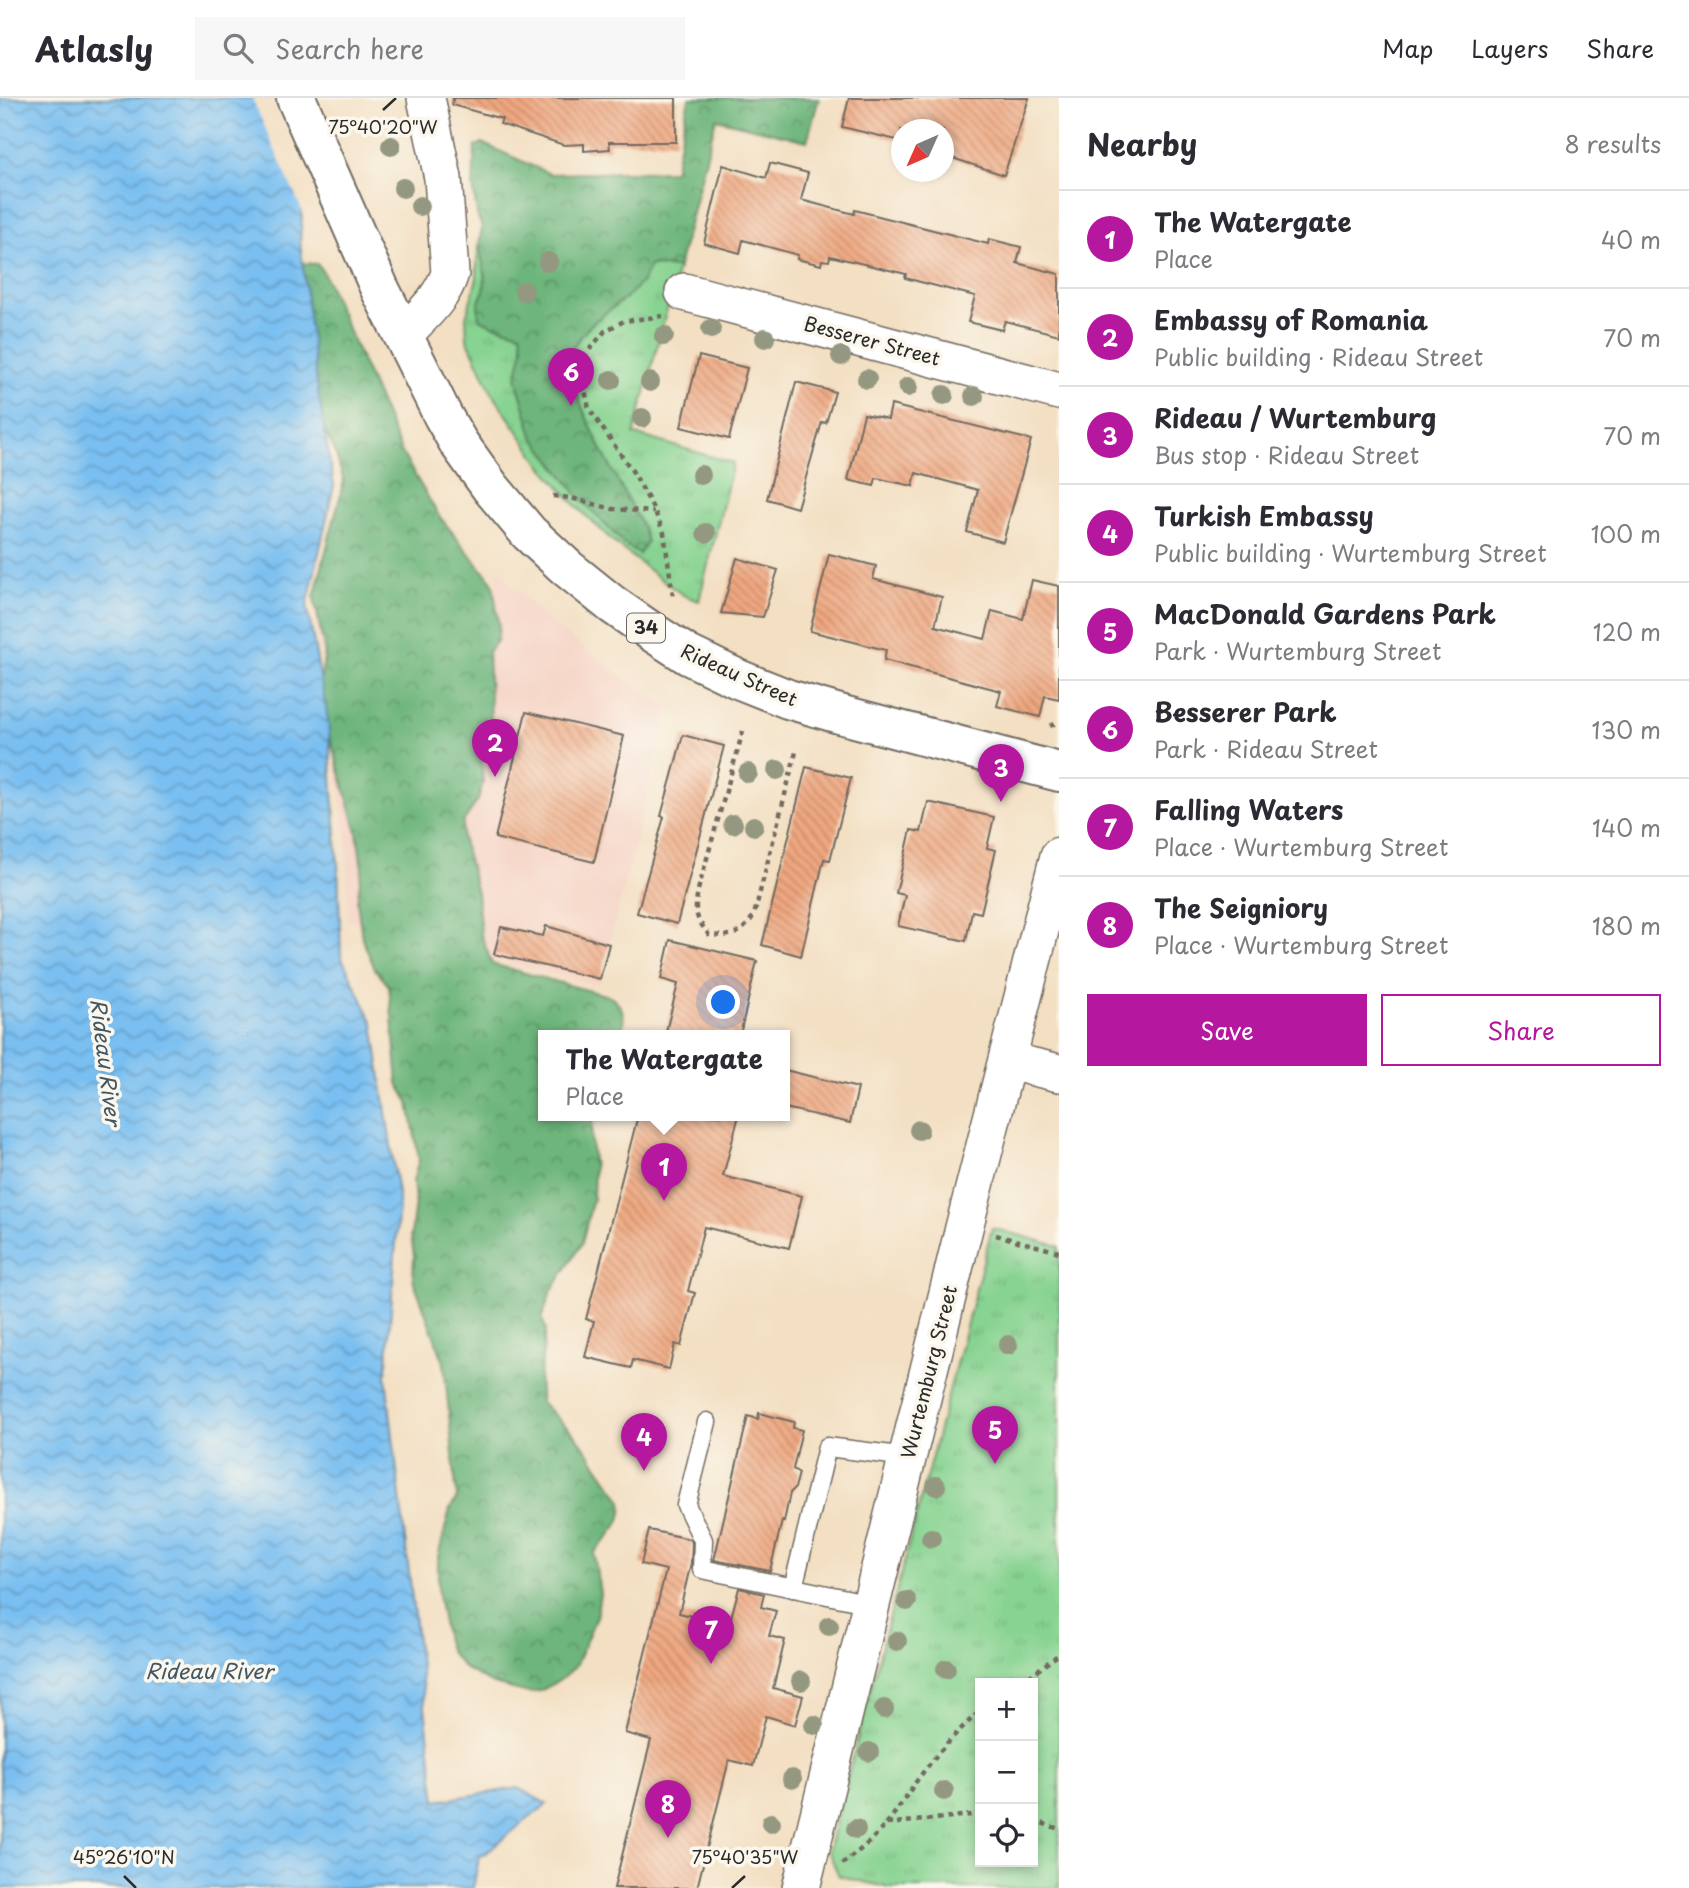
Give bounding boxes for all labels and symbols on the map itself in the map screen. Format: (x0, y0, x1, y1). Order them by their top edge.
text: 75°40'20"W (329, 113, 438, 140)
north arrow (891, 119, 954, 182)
street label: Besserer Street (801, 308, 944, 372)
pin: 6 (548, 348, 594, 406)
road number: 34 (627, 614, 665, 642)
street label: Rideau Street (677, 636, 803, 712)
pin: 2 (472, 719, 518, 777)
pin: 3 (978, 744, 1024, 802)
your location (706, 985, 740, 1019)
water label: Rideau River (83, 997, 131, 1129)
pin: 1 (641, 1143, 687, 1201)
street label: Wurtemburg Street (893, 1282, 963, 1461)
pin: 5 (972, 1406, 1018, 1464)
pin: 4 (621, 1413, 667, 1471)
pin: 7 (688, 1606, 734, 1664)
water label: Rideau River (145, 1654, 275, 1686)
pin: 8 (645, 1780, 691, 1838)
text: 45°26'10"N (73, 1843, 175, 1870)
text: 75°40'35"W (692, 1843, 799, 1870)

